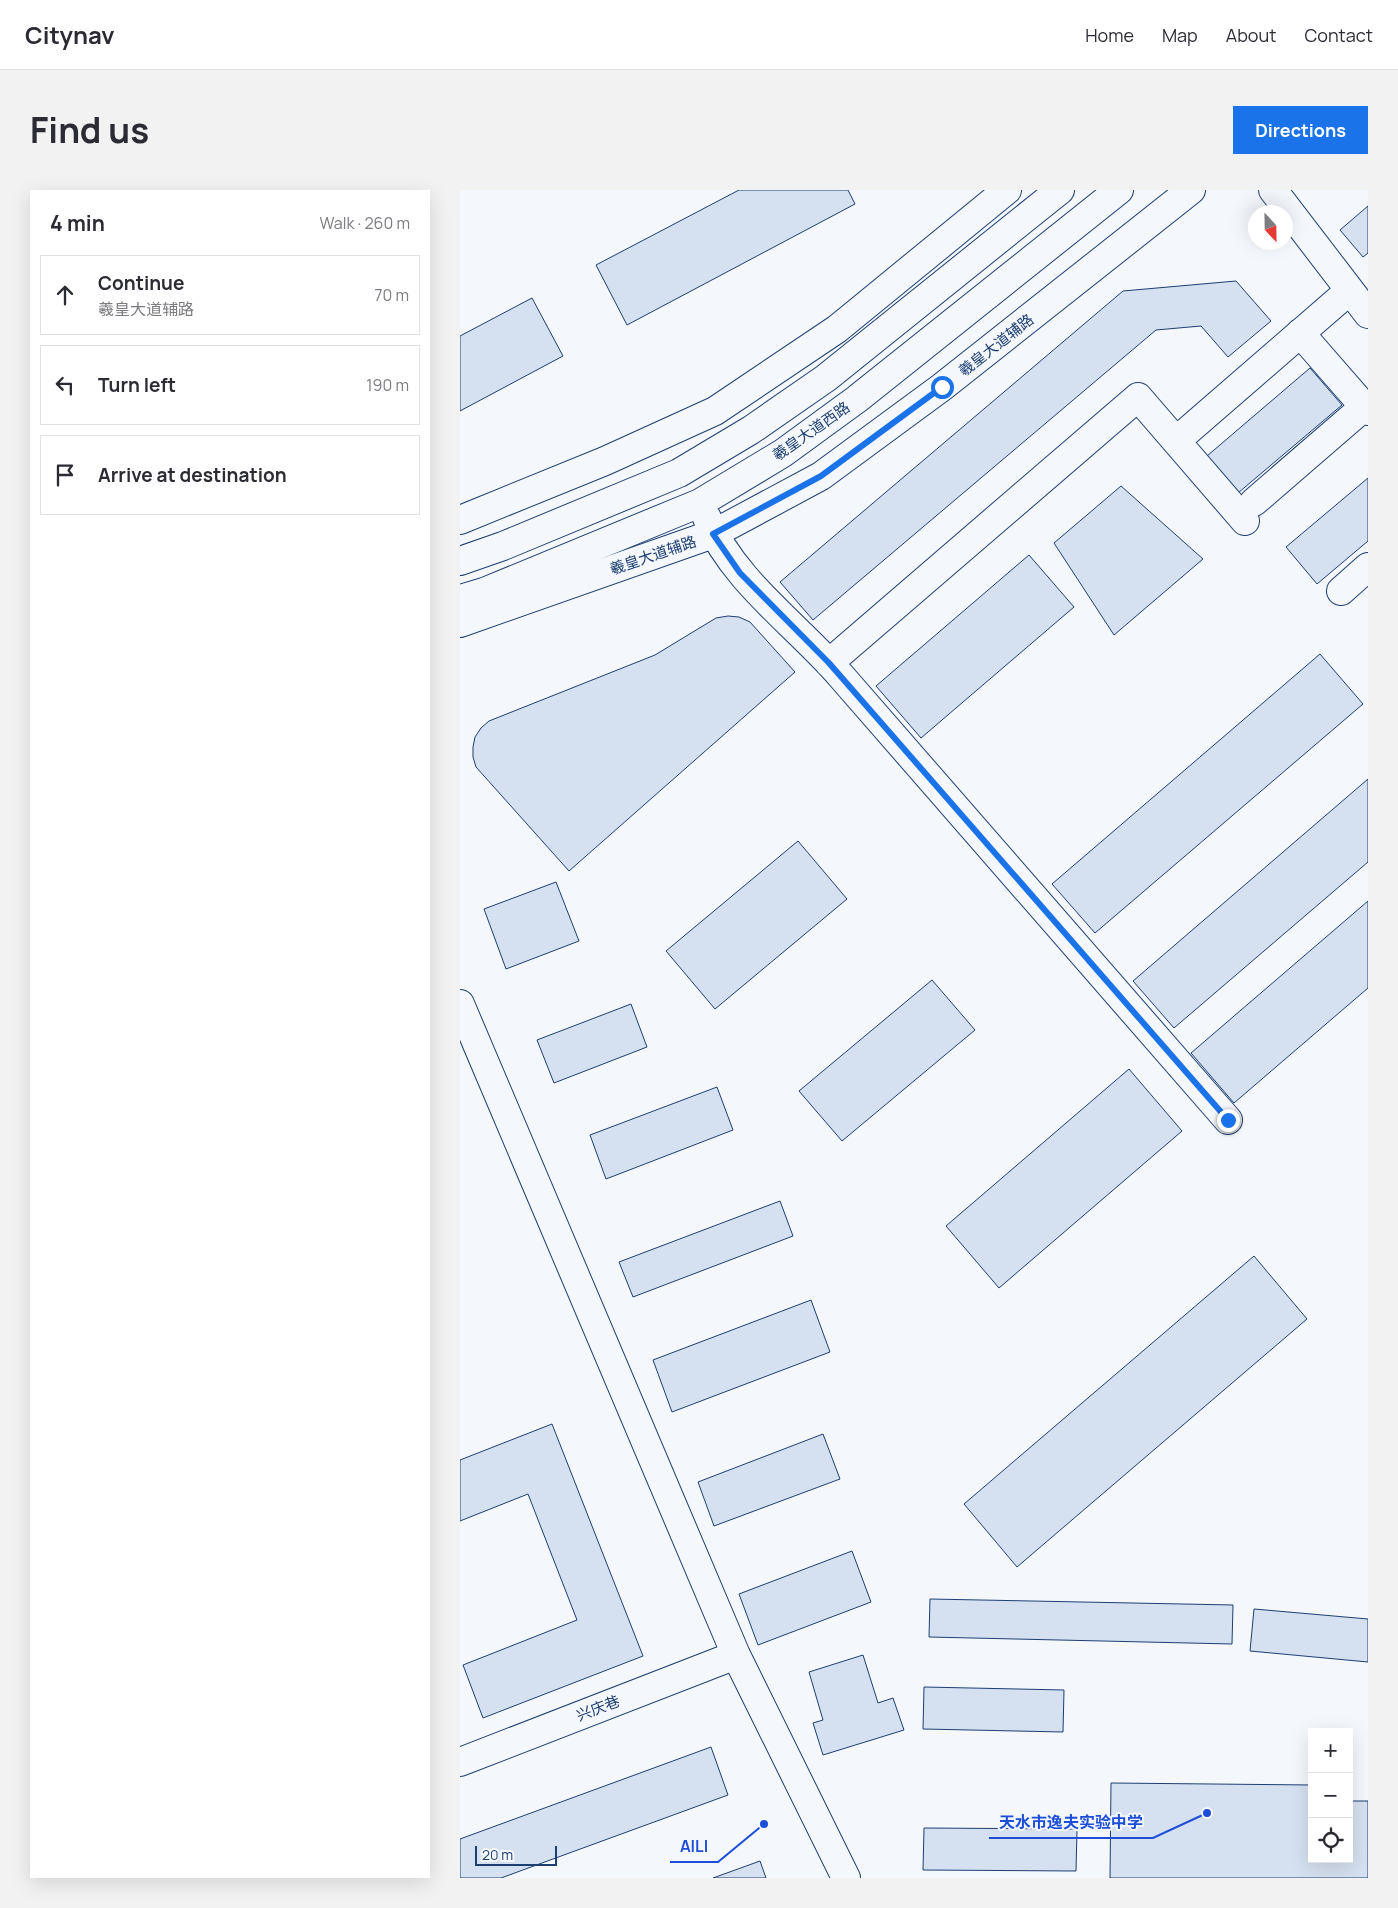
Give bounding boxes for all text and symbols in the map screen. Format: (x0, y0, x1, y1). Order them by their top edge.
text: Citynav (25, 18, 115, 51)
text: Home (1085, 23, 1134, 47)
text: Map (1162, 23, 1198, 47)
text: About (1226, 23, 1276, 47)
text: Contact (1304, 23, 1373, 47)
text: Find us (30, 106, 149, 154)
button: Directions (1233, 106, 1368, 154)
north arrow (1248, 205, 1293, 250)
text: 4 min (50, 209, 105, 237)
text: Walk · 260 m (320, 212, 410, 234)
text: Continue (98, 270, 184, 296)
icon: ahead (51, 281, 79, 309)
text: 70 m (374, 284, 409, 306)
text: 羲皇大道辅路 (98, 298, 194, 320)
street label: 羲皇大道辅路 (954, 309, 1038, 381)
icon: left (51, 371, 79, 399)
text: Turn left (98, 372, 176, 398)
text: 190 m (366, 374, 409, 396)
route start (931, 376, 954, 399)
street label: 羲皇大道西路 (768, 397, 854, 465)
icon: arrive (51, 461, 79, 489)
text: Arrive at destination (98, 462, 287, 488)
street label: 羲皇大道辅路 (607, 530, 699, 580)
route end (1217, 1109, 1240, 1132)
street label: 兴庆巷 (573, 1690, 623, 1726)
map controls (1308, 1728, 1353, 1863)
button: + (1308, 1728, 1353, 1773)
button: − (1308, 1773, 1353, 1818)
callout: 天水市逸夫实验中学 (989, 1807, 1153, 1838)
text: 天水市逸夫实验中学 (999, 1811, 1143, 1833)
button: locate (1308, 1818, 1353, 1863)
callout: AILI (670, 1831, 718, 1862)
text: AILI (680, 1835, 708, 1857)
scale bar (475, 1843, 558, 1866)
text: 20 m (482, 1845, 513, 1864)

